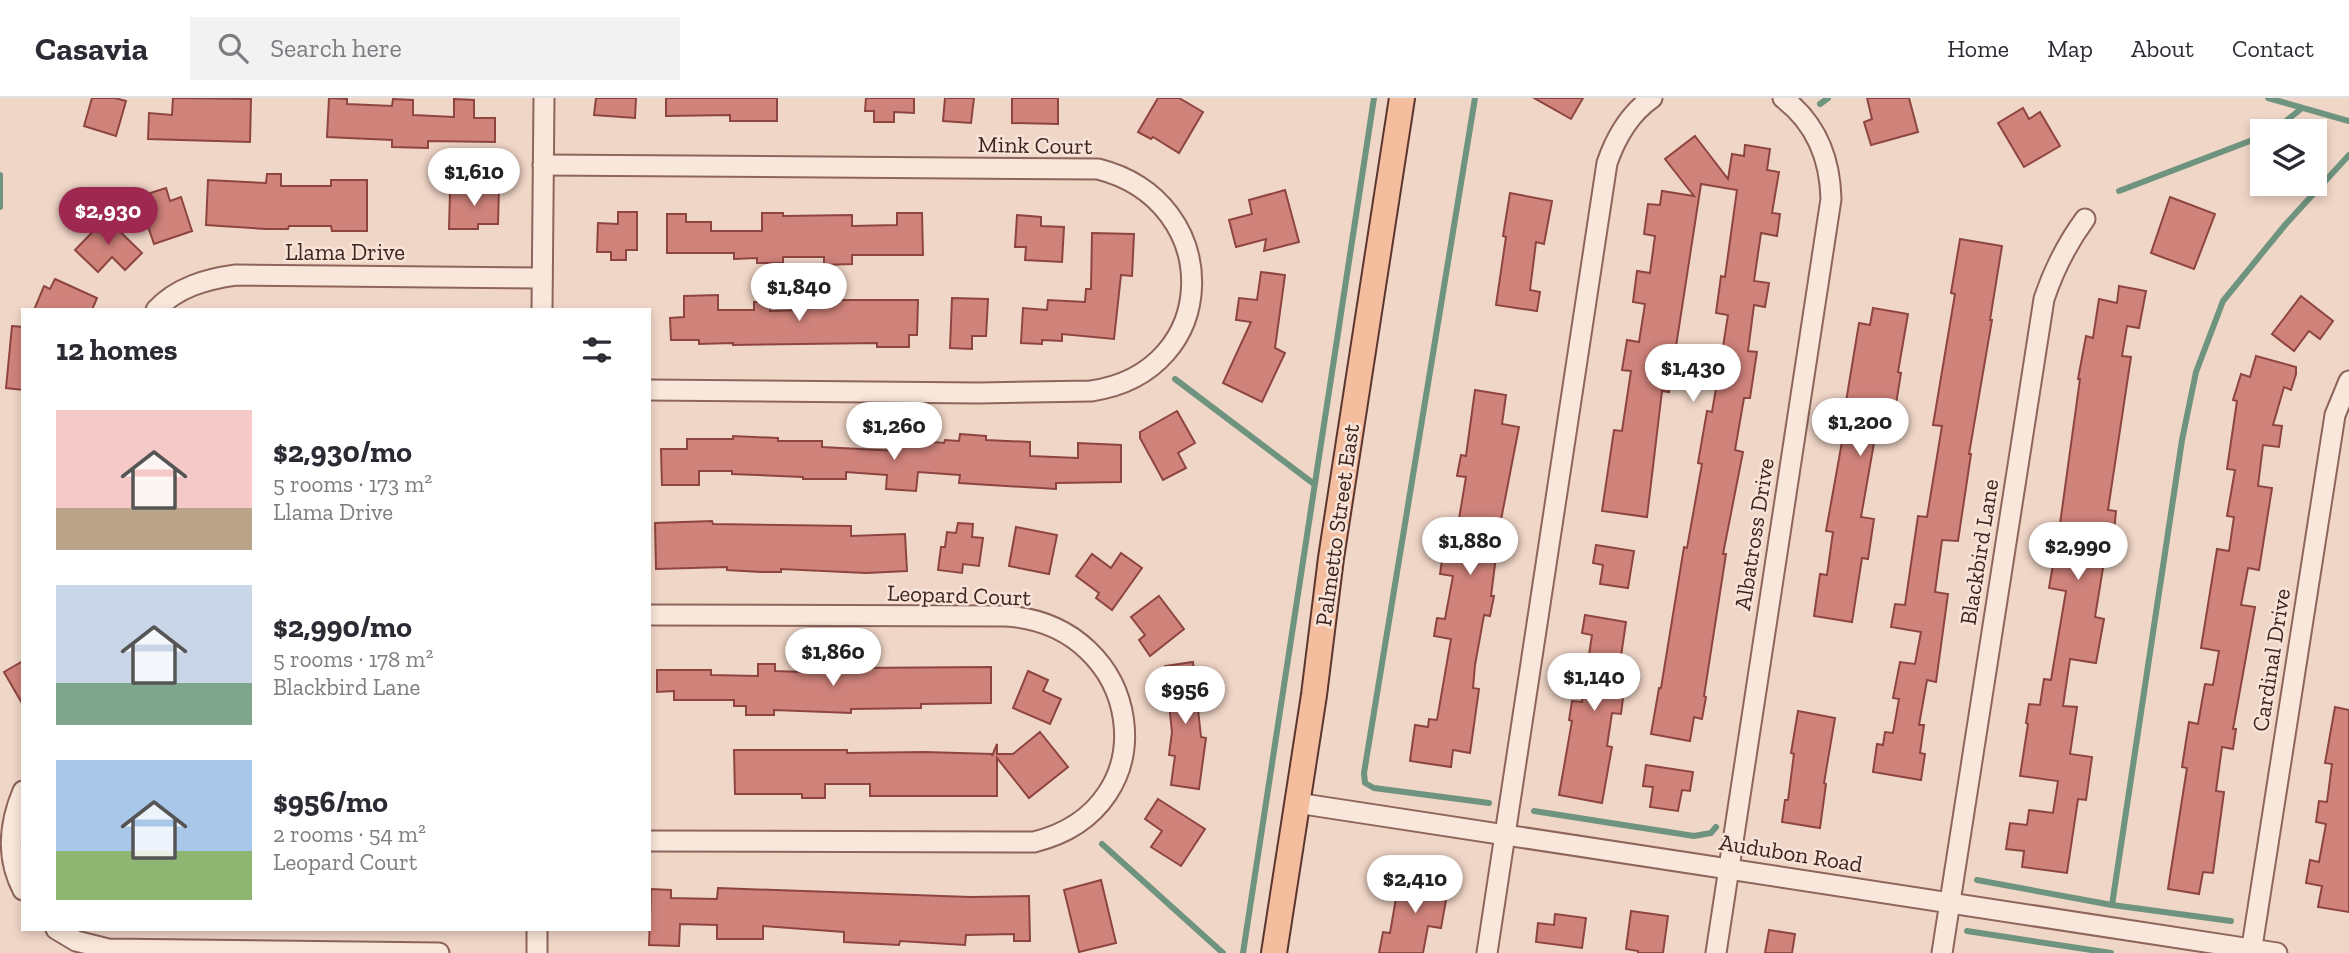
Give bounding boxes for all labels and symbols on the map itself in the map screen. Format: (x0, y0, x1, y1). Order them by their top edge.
street label: Mink Court (977, 130, 1093, 160)
pin: $1,610 (417, 148, 531, 208)
pin: $2,930 (51, 188, 165, 247)
street label: Llama Drive (285, 238, 405, 266)
pin: $1,840 (742, 264, 856, 323)
pin: $1,430 (1636, 344, 1750, 404)
pin: $1,200 (1803, 398, 1917, 458)
pin: $1,260 (837, 402, 951, 462)
street label: Palmetto Street East (1309, 422, 1365, 628)
street label: Albatross Drive (1728, 456, 1780, 612)
street label: Blackbird Lane (1954, 477, 2004, 627)
pin: $1,880 (1413, 518, 1527, 577)
pin: $2,990 (2021, 522, 2135, 582)
street label: Leopard Court (886, 578, 1032, 612)
street label: Cardinal Drive (2246, 586, 2296, 734)
pin: $1,860 (776, 628, 890, 688)
pin: $1,140 (1537, 654, 1651, 713)
pin: $956 (1144, 666, 1226, 726)
street label: Audubon Road (1717, 828, 1865, 878)
pin: $2,410 (1358, 856, 1472, 915)

